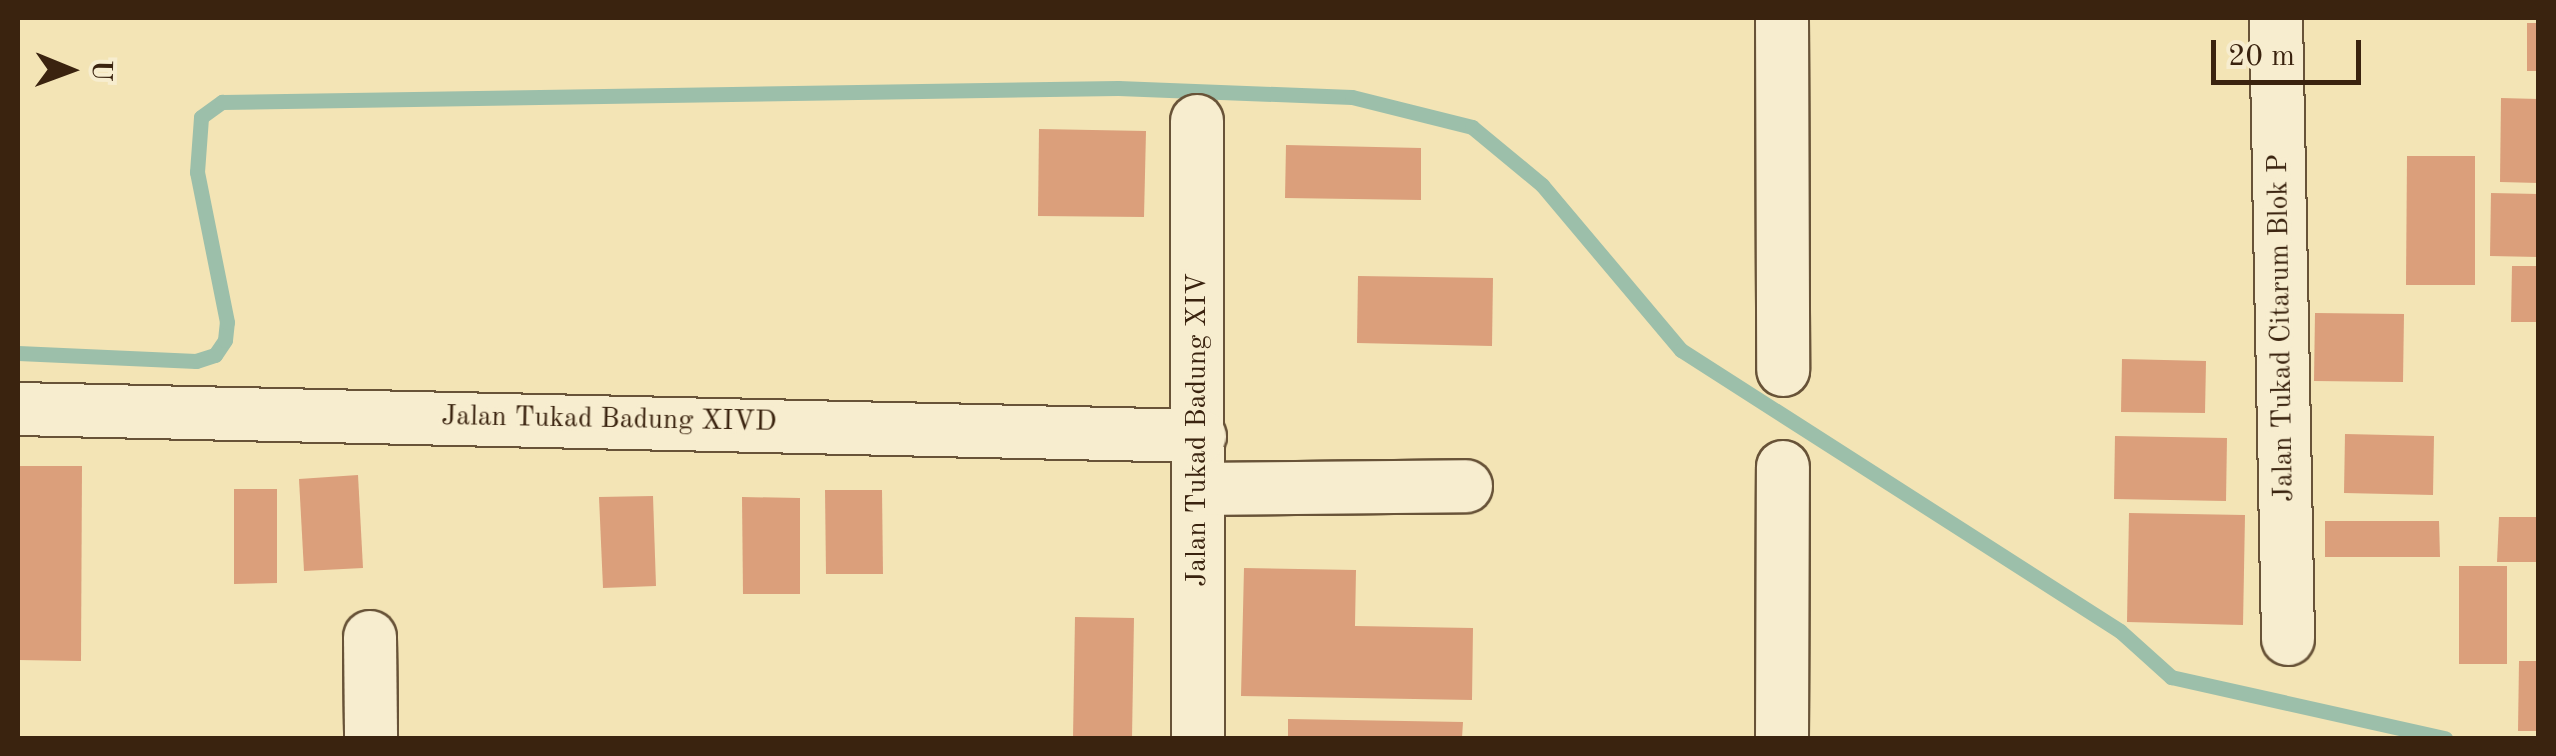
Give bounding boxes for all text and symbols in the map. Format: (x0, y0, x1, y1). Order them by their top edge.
north arrow (20, 20, 120, 120)
scale bar (2216, 20, 2366, 82)
text: 20 m (2228, 42, 2295, 72)
text: U (86, 59, 114, 82)
street label: Jalan Tukad Citarum Blok P (2262, 154, 2302, 502)
street label: Jalan Tukad Badung XIV (1181, 273, 1215, 587)
street label: Jalan Tukad Badung XIVD (441, 400, 777, 440)

